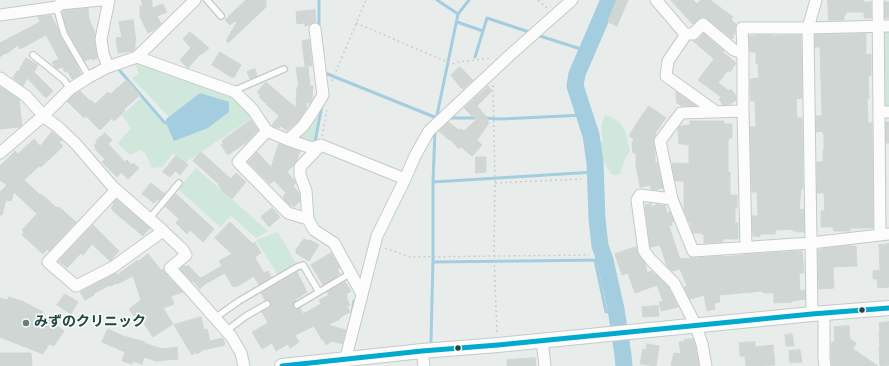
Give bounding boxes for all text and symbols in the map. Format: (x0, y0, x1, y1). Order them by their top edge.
unlabelled marker (857, 305, 867, 315)
place label: みずのクリニック (34, 315, 146, 331)
marker: みずのクリニック (21, 318, 31, 328)
unlabelled marker (453, 343, 463, 353)

